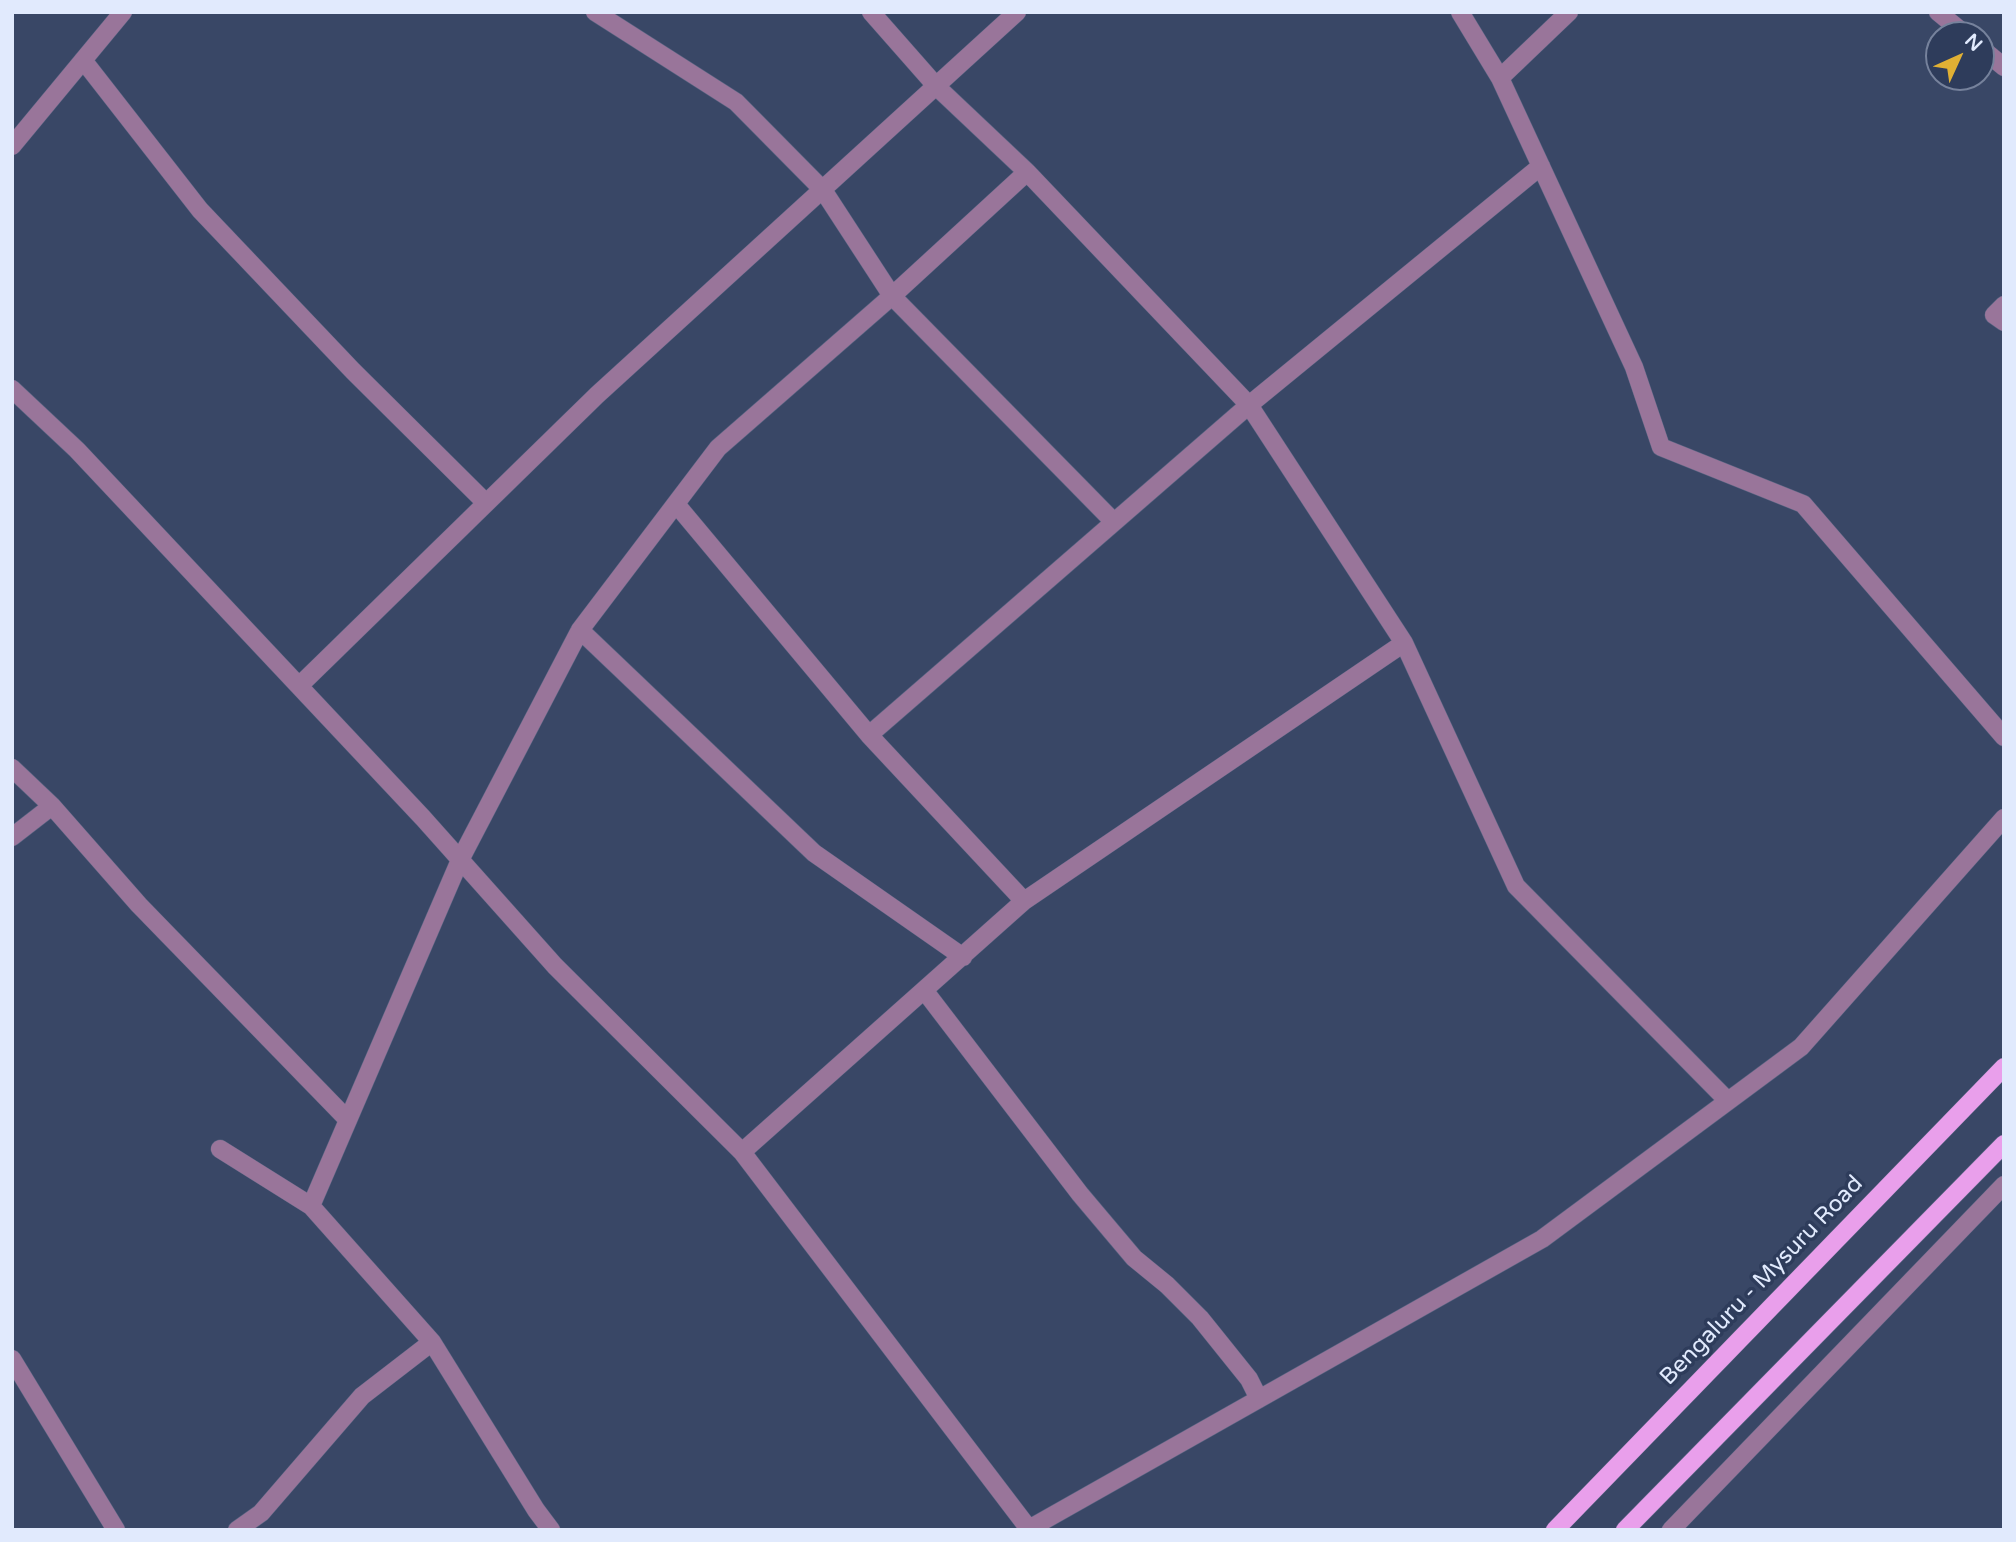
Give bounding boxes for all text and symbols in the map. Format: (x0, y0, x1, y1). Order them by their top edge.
north arrow (1925, 21, 1995, 91)
text: N (1960, 29, 1987, 56)
street label: Bengaluru - Mysuru Road (1655, 1171, 1869, 1391)

